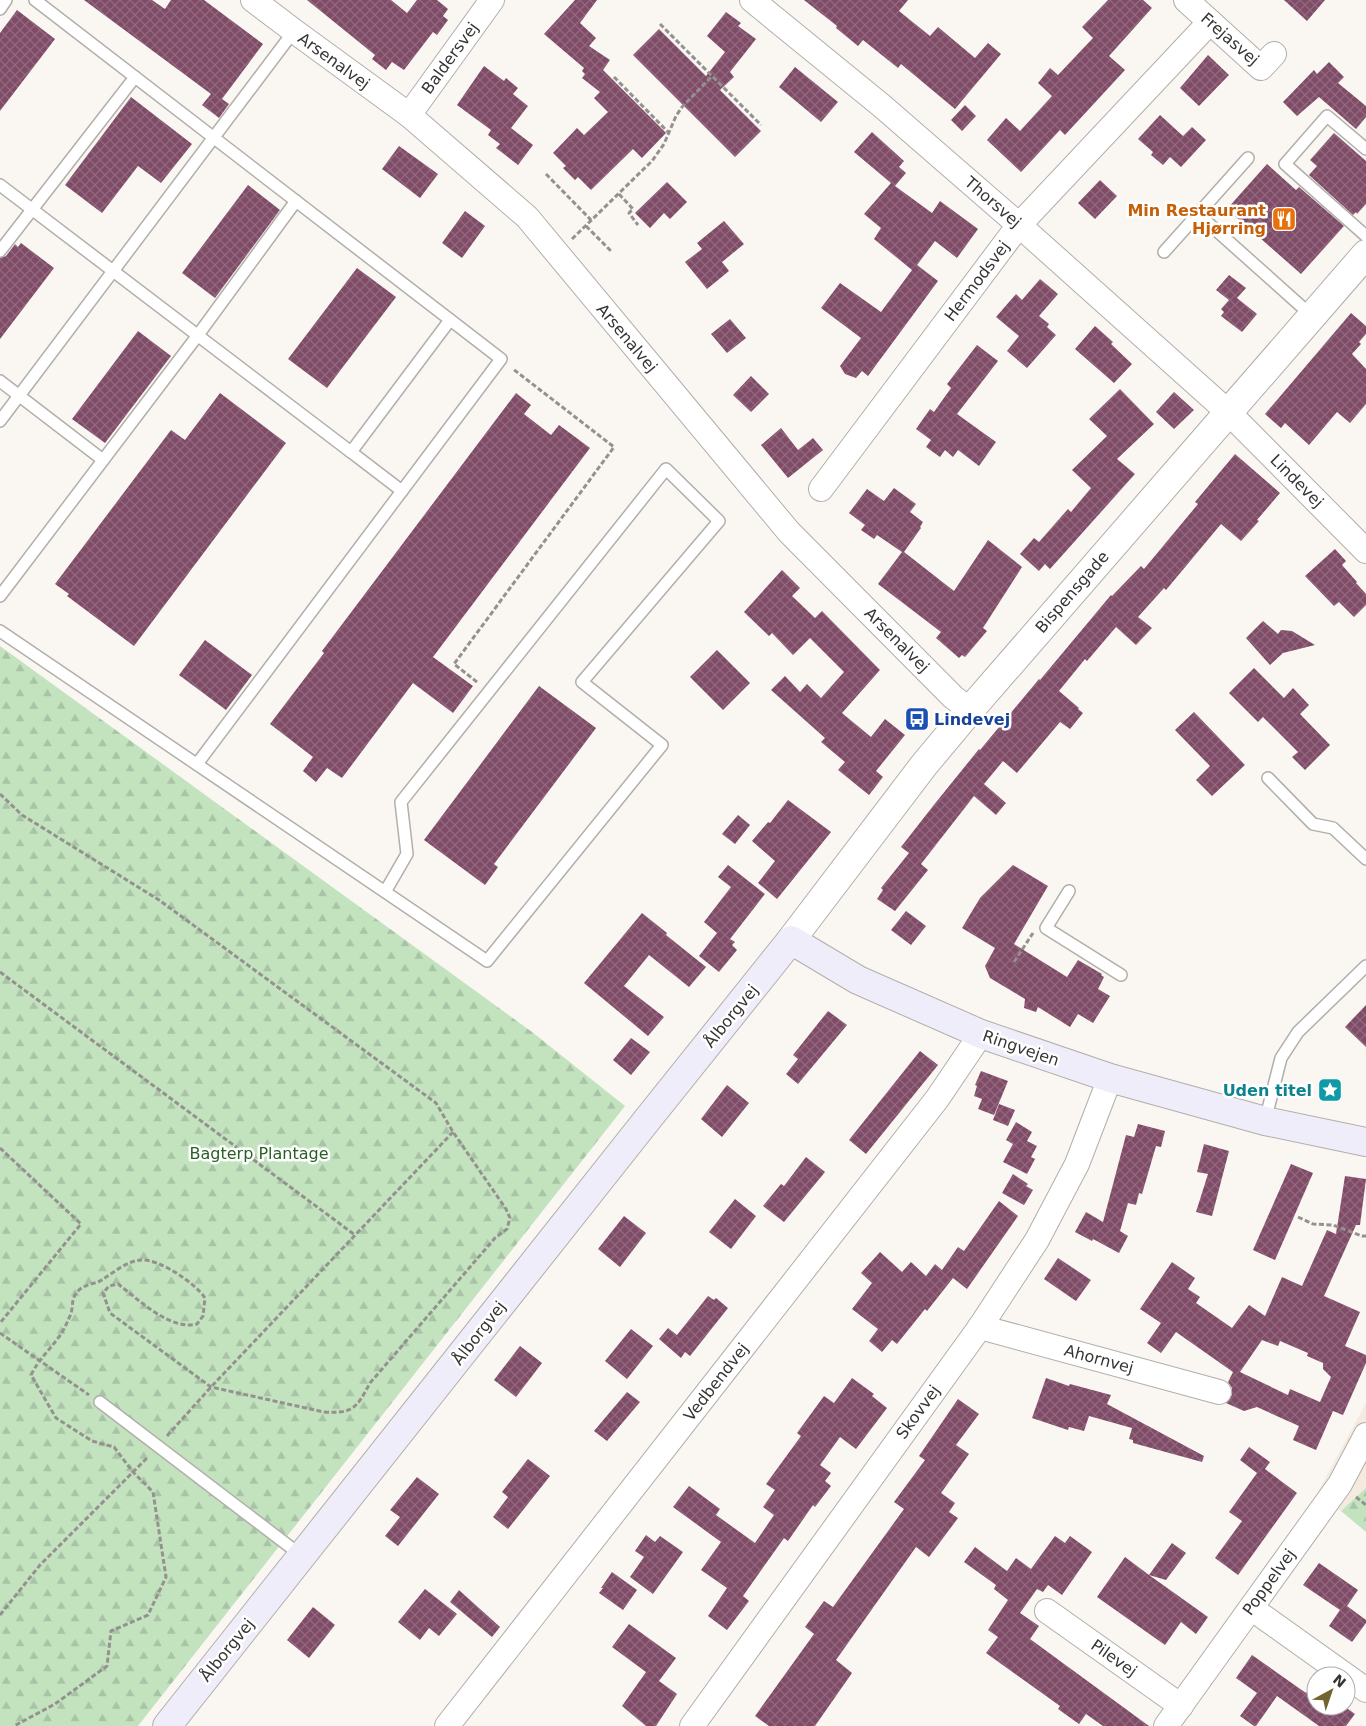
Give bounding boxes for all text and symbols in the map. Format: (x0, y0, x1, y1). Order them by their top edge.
street label: Frejasvej (1197, 9, 1263, 69)
street label: Baldersvej (418, 18, 482, 98)
street label: Arsenalvej (294, 29, 374, 93)
street label: Thorsvej (960, 172, 1025, 232)
place label: Min Restaurant Hjørring (1127, 201, 1266, 238)
restaurant icon: Min Restaurant Hjørring (1271, 206, 1297, 232)
street label: Hermodsvej (941, 237, 1013, 325)
street label: Arsenalvej (593, 300, 661, 376)
street label: Lindevej (1267, 451, 1327, 511)
street label: Bispensgade (1031, 547, 1113, 637)
street label: Arsenalvej (861, 604, 933, 676)
bus stop icon: Lindevej (904, 706, 930, 732)
place label: Lindevej (934, 710, 1010, 729)
street label: Ålborgvej (700, 981, 762, 1051)
street label: Ringvejen (980, 1026, 1062, 1070)
place icon: Uden titel (1317, 1077, 1343, 1103)
place label: Uden titel (1223, 1081, 1312, 1100)
park label: Bagterp Plantage (190, 1144, 329, 1163)
street label: Ålborgvej (448, 1297, 510, 1369)
street label: Vedbendvej (680, 1339, 752, 1425)
street label: Ahornvej (1062, 1341, 1136, 1377)
street label: Skovvej (892, 1381, 944, 1443)
street label: Poppelvej (1239, 1545, 1299, 1619)
street label: Ålborgvej (196, 1615, 258, 1685)
street label: Pilevej (1087, 1635, 1141, 1681)
north arrow (1306, 1666, 1356, 1716)
text: N (1330, 1671, 1349, 1691)

